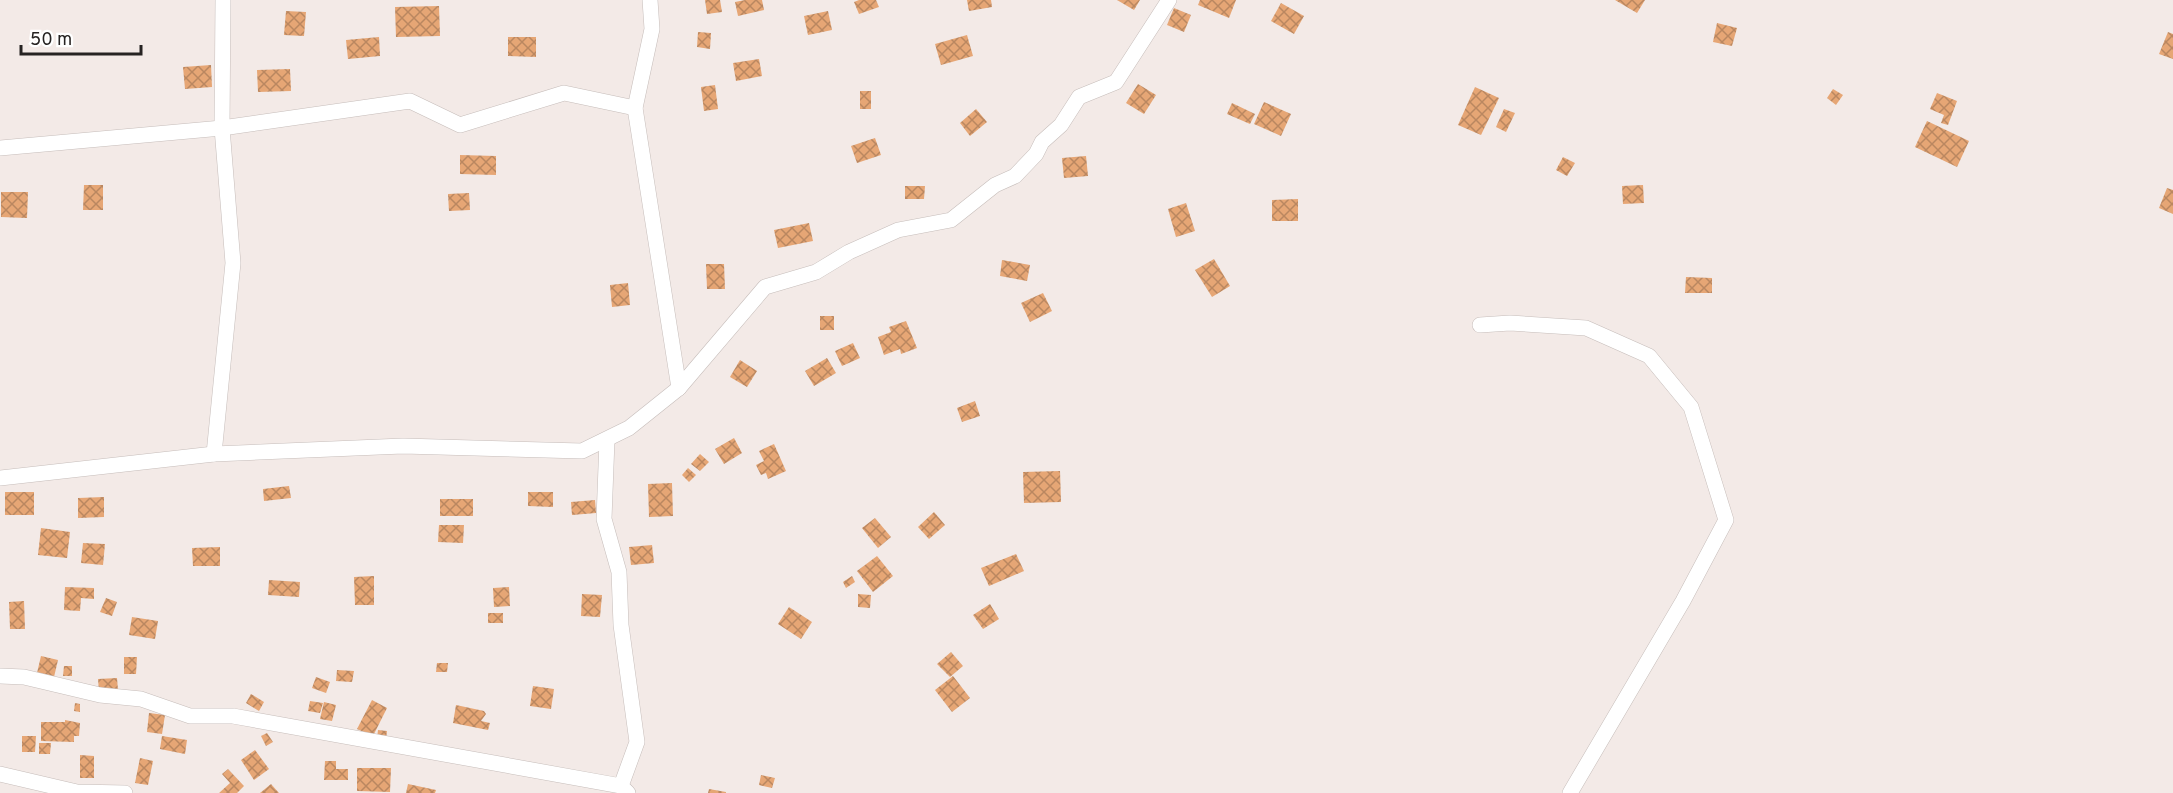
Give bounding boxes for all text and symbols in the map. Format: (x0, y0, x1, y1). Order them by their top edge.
scale bar (21, 18, 141, 56)
text: 50 m (30, 29, 72, 52)

